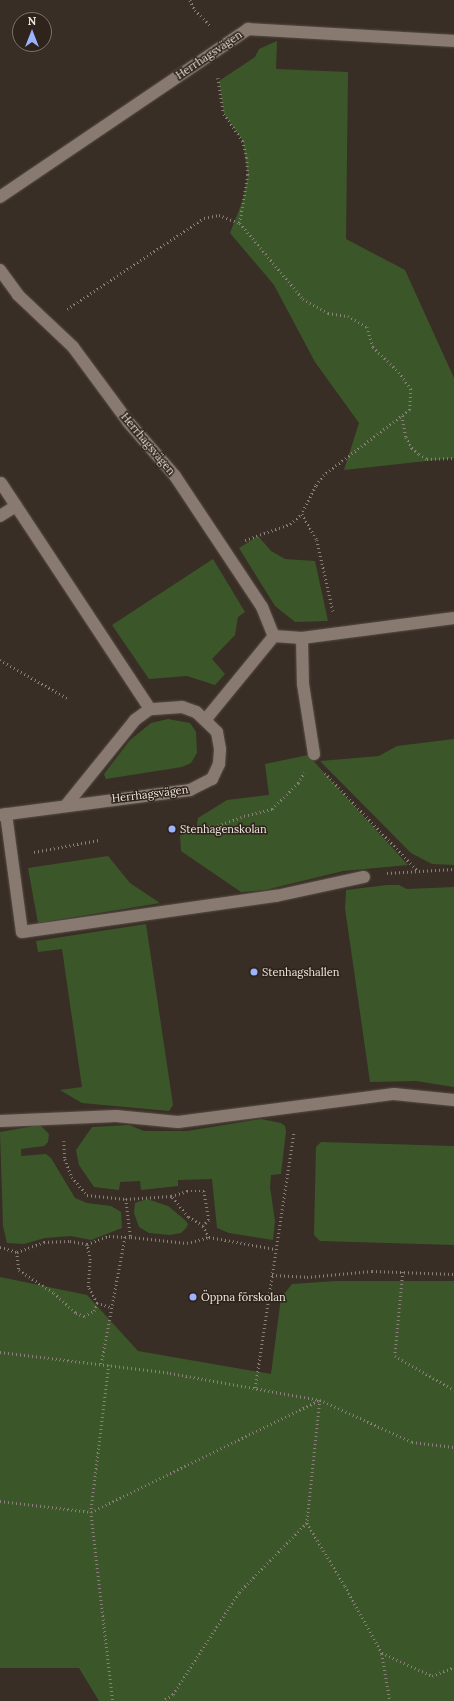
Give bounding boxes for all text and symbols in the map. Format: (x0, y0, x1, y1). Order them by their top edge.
north arrow (12, 12, 52, 52)
text: N (28, 14, 36, 28)
street label: Herrhagsvägen (173, 28, 245, 82)
street label: Herrhagsvägen (118, 410, 178, 478)
street label: Herrhagsvägen (111, 783, 189, 805)
place label: Stenhagenskolan (180, 822, 267, 836)
marker: Stenhagenskolan (167, 824, 177, 834)
place label: Stenhagshallen (262, 965, 339, 979)
marker: Stenhagshallen (249, 967, 259, 977)
place label: Öppna förskolan (201, 1290, 286, 1304)
marker: Öppna förskolan (188, 1292, 198, 1302)

